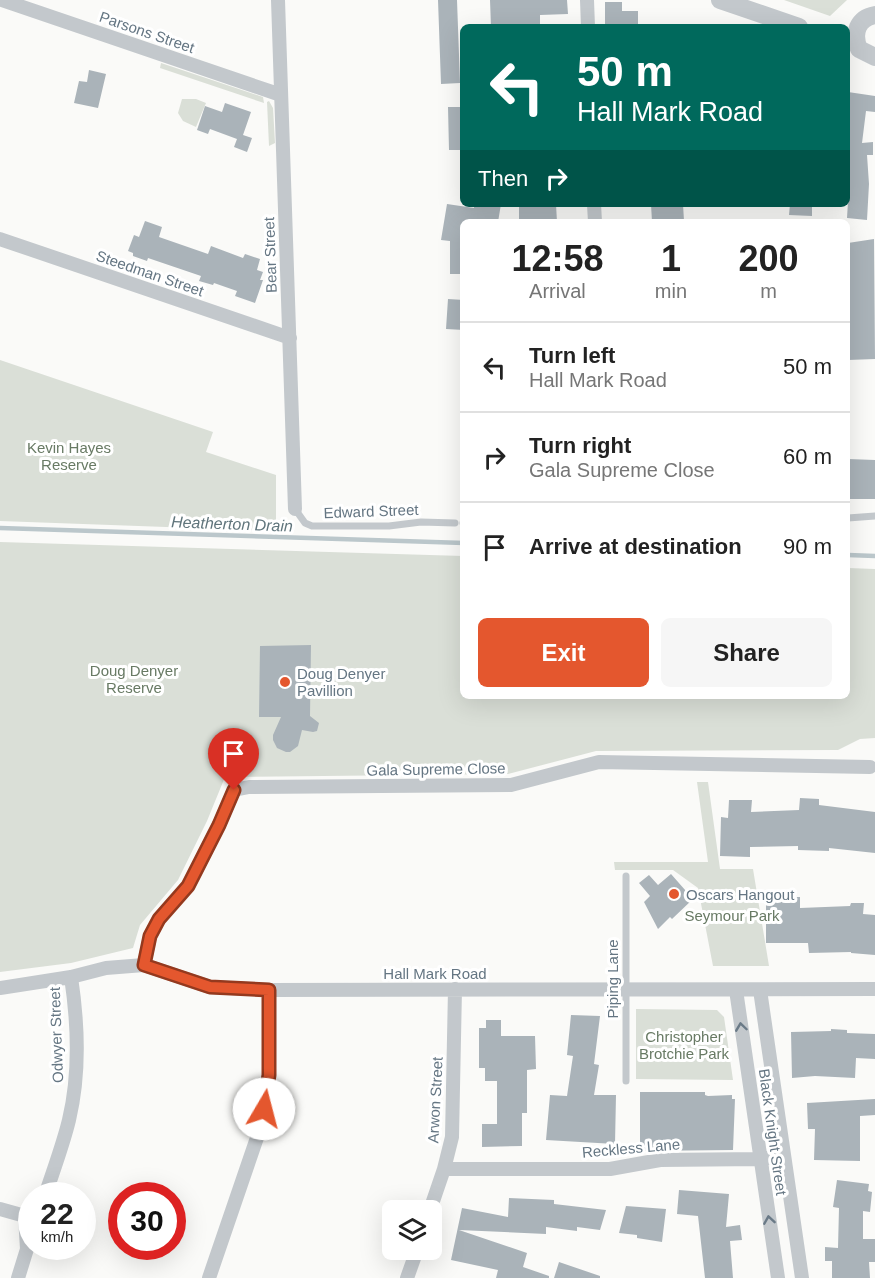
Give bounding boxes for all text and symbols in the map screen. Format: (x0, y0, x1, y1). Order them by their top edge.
street label: Parsons Street (97, 8, 197, 56)
icon: left (478, 48, 556, 126)
text: 50 m (577, 48, 673, 95)
text: Hall Mark Road (577, 97, 763, 127)
icon: right (540, 162, 573, 195)
text: Then (478, 166, 528, 191)
street label: Bear Street (260, 216, 280, 293)
text: 12:58 (511, 238, 603, 279)
text: 1 (661, 238, 681, 279)
text: 200 (738, 238, 799, 279)
street label: Steedman Street (94, 247, 207, 300)
text: Arrival (529, 280, 586, 302)
text: min (655, 280, 687, 302)
text: m (760, 280, 777, 302)
text: Turn left (529, 343, 615, 368)
icon: left (478, 351, 511, 384)
text: 50 m (783, 354, 832, 379)
text: Hall Mark Road (529, 369, 667, 391)
text: Turn right (529, 433, 631, 458)
park label: Kevin Hayes Reserve (27, 439, 111, 473)
icon: right (478, 441, 511, 474)
text: 60 m (783, 444, 832, 469)
text: Gala Supreme Close (529, 459, 715, 481)
street label: Edward Street (323, 501, 420, 521)
water label: Heatherton Drain (171, 513, 293, 535)
icon: arrive (478, 531, 511, 564)
text: Arrive at destination (529, 534, 742, 559)
text: 90 m (783, 534, 832, 559)
button: Exit (478, 618, 649, 687)
button: Share (661, 618, 832, 687)
park label: Doug Denyer Reserve (90, 662, 178, 696)
place label: Doug Denyer Pavillion (297, 665, 385, 699)
marker: Doug Denyer Pavillion (278, 675, 292, 689)
pin (208, 728, 259, 790)
icon: arrive (217, 737, 250, 770)
street label: Gala Supreme Close (366, 759, 506, 779)
place label: Oscars Hangout (686, 886, 795, 903)
marker: Oscars Hangout (667, 887, 681, 901)
park label: Seymour Park (684, 907, 780, 924)
street label: Piping Lane (604, 939, 621, 1019)
street label: Hall Mark Road (383, 965, 487, 982)
street label: Odwyer Street (46, 986, 66, 1083)
one-way arrow (735, 1023, 747, 1032)
park label: Christopher Brotchie Park (639, 1028, 730, 1062)
street label: Arwon Street (424, 1055, 446, 1144)
street label: Black Knight Street (756, 1068, 790, 1197)
position arrow (232, 1077, 296, 1141)
street label: Reckless Lane (581, 1135, 681, 1161)
speed limit sign: 30 (108, 1182, 186, 1260)
text: 22 (40, 1197, 74, 1230)
map controls (382, 1200, 442, 1260)
button: layers (382, 1200, 442, 1260)
one-way arrow (764, 1216, 776, 1225)
text: km/h (41, 1228, 73, 1245)

